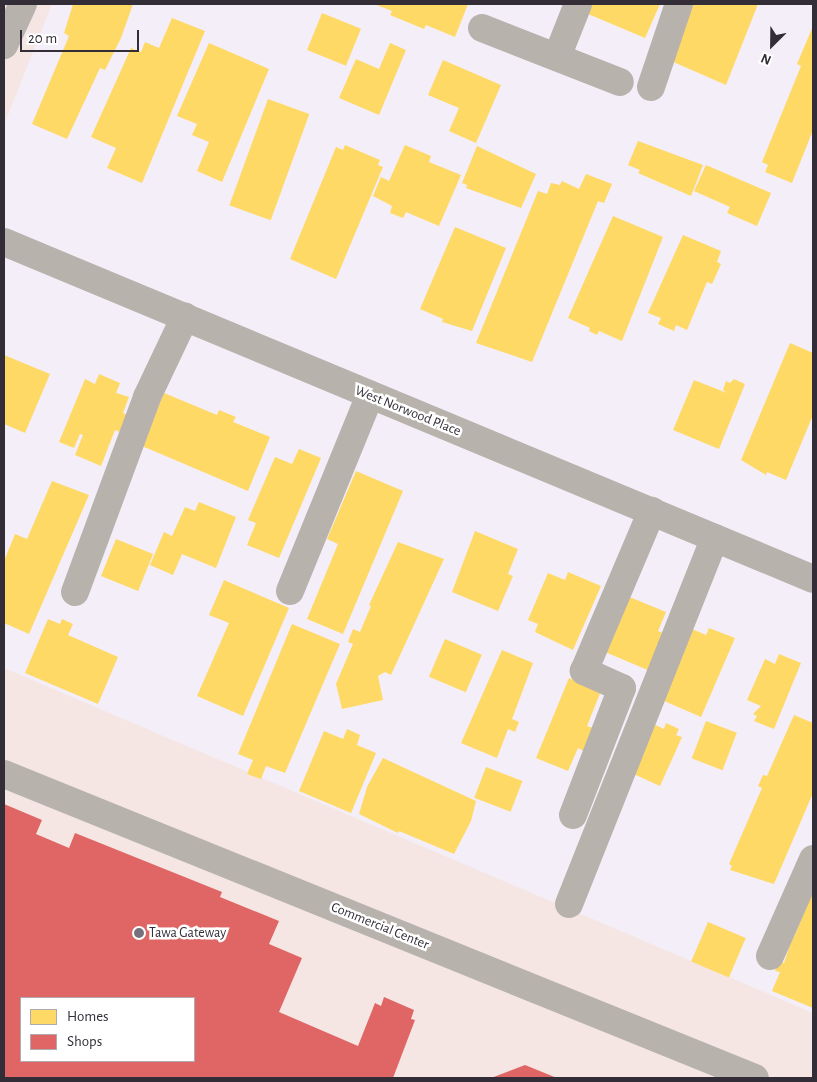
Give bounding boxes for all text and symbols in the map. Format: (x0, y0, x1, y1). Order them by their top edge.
scale bar (22, 20, 141, 52)
north arrow (747, 20, 797, 70)
text: 20 m (28, 31, 57, 46)
text: N (759, 50, 773, 67)
street label: West Norwood Place (353, 382, 463, 440)
street label: Commercial Center (329, 899, 431, 953)
place label: Tawa Gateway (149, 925, 226, 941)
marker: Tawa Gateway (133, 927, 145, 939)
legend (20, 997, 195, 1062)
text: Homes (67, 1009, 109, 1024)
text: Shops (67, 1034, 102, 1049)

